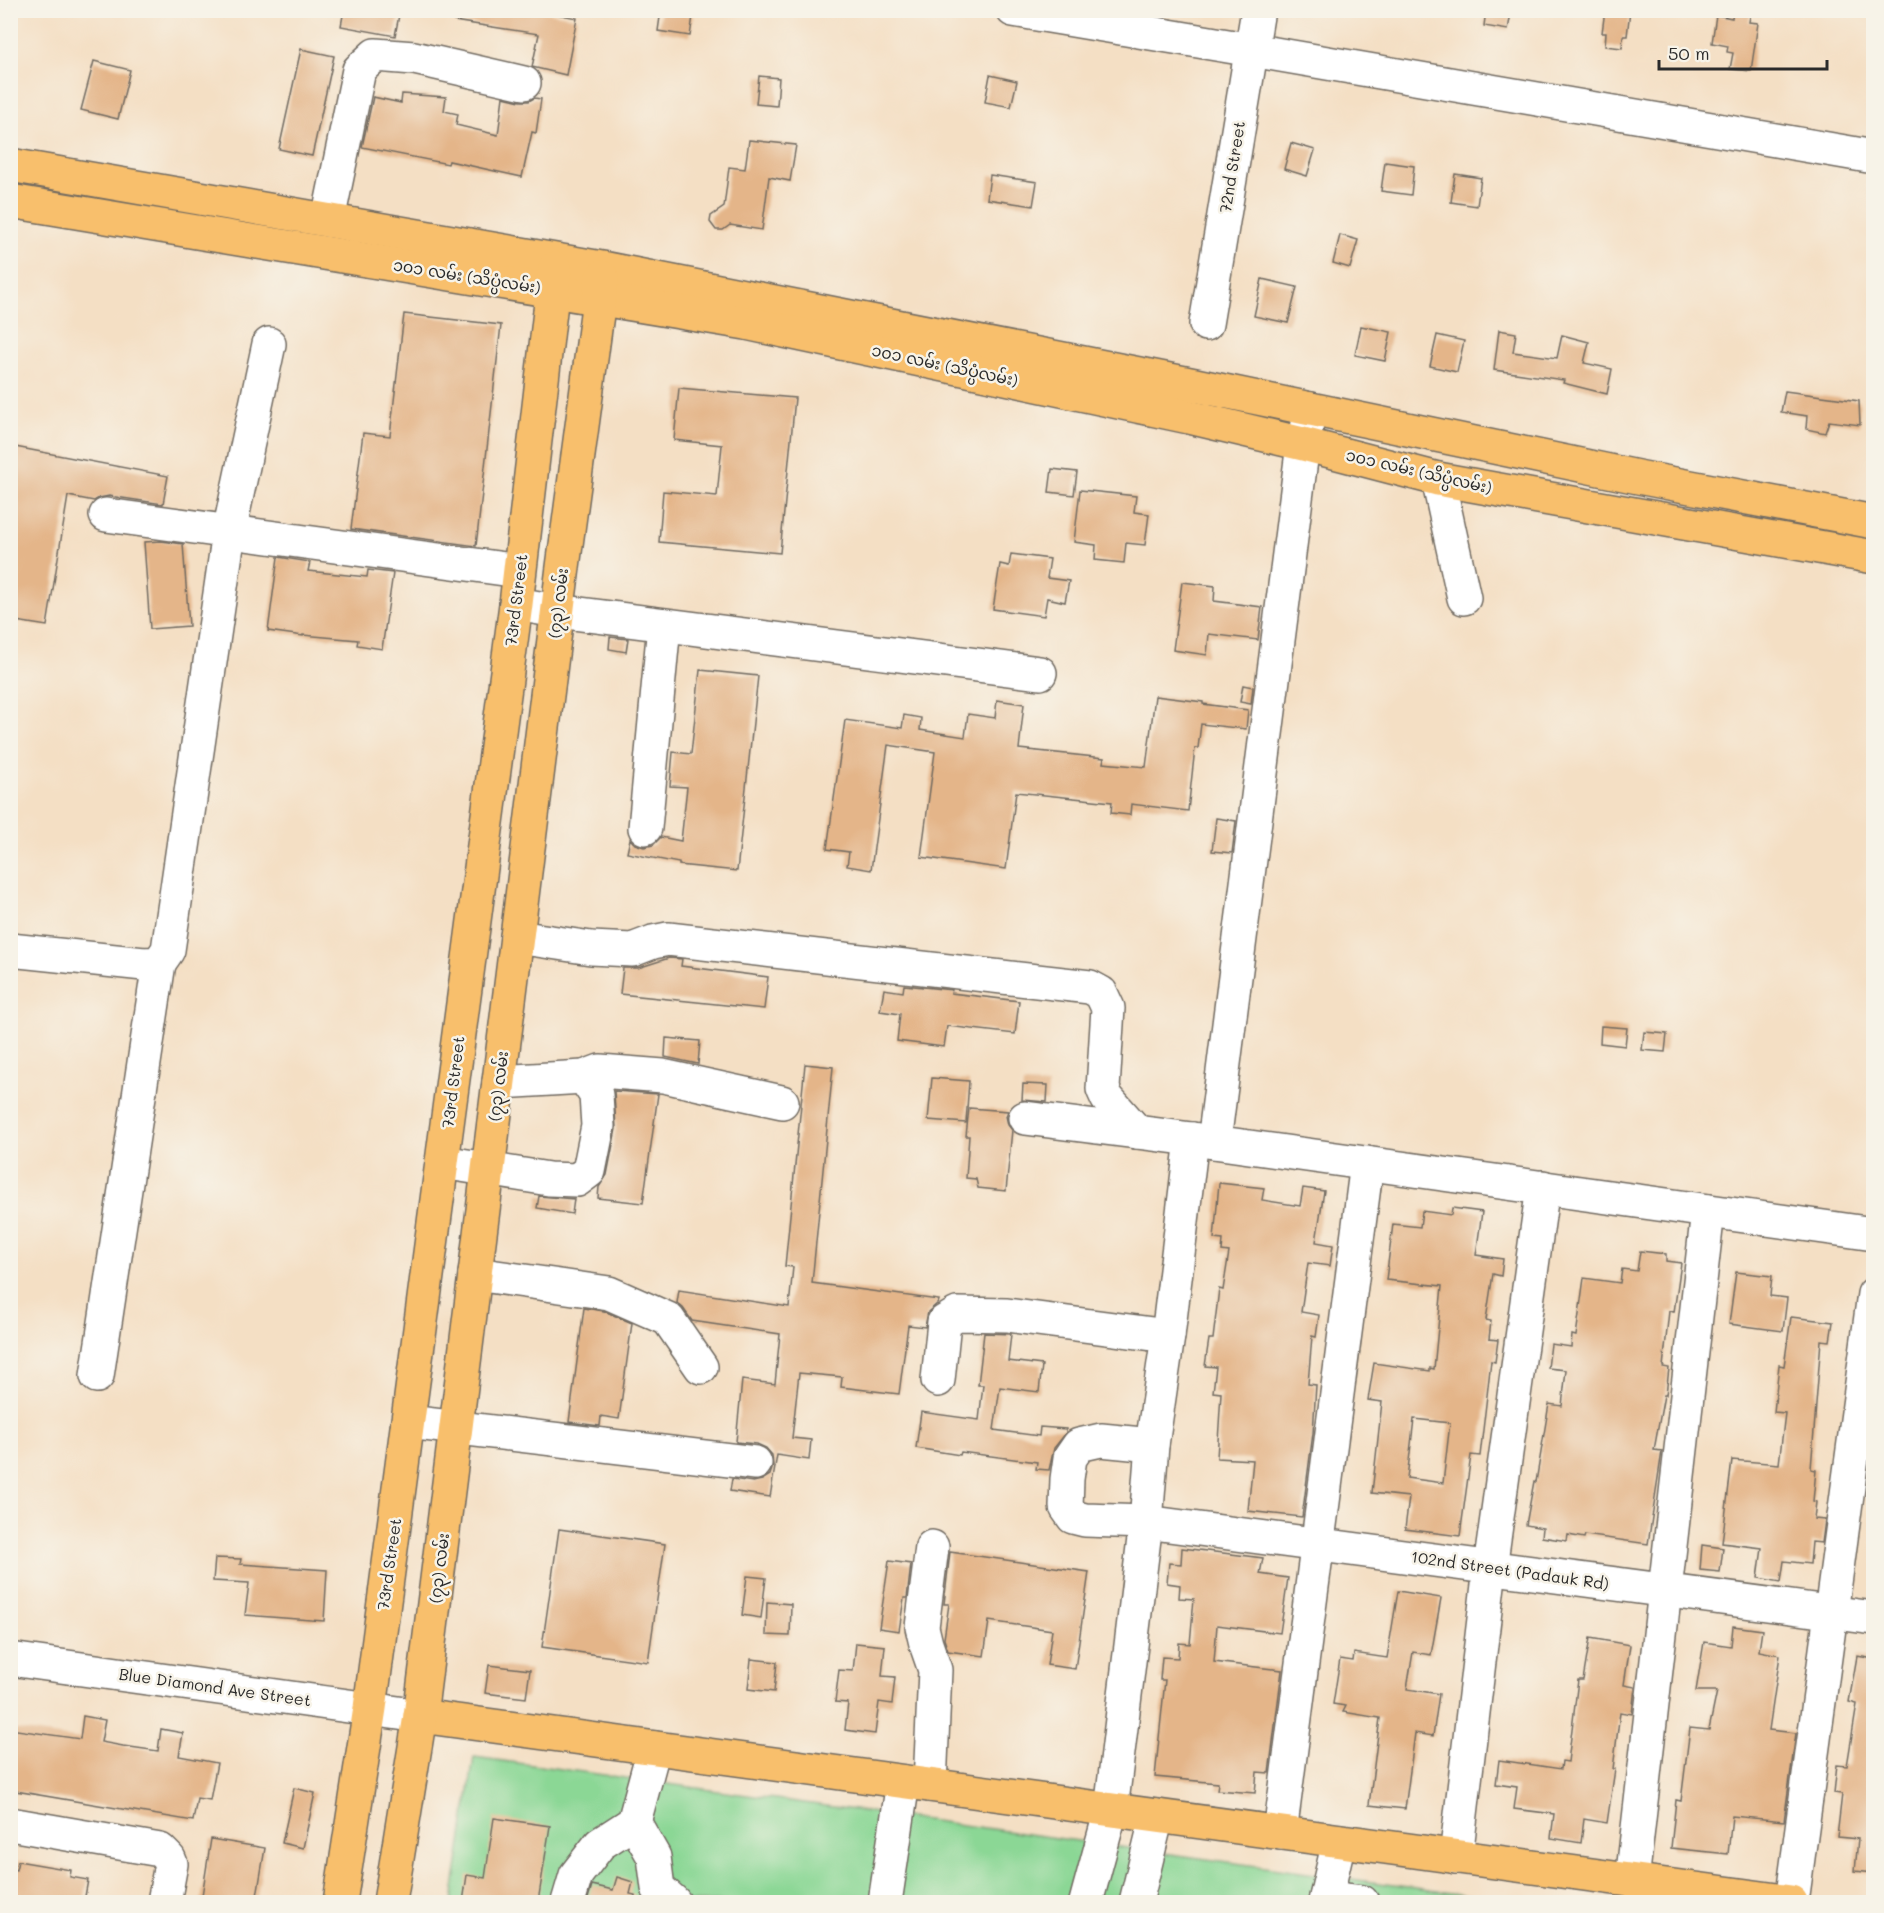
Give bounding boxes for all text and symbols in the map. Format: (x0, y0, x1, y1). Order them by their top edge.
scale bar (1659, 33, 1827, 71)
text: 50 m (1668, 41, 1710, 65)
street label: 72nd Street (1214, 119, 1249, 214)
street label: ၁၀၁ လမ်း (သိပ္ပံလမ်း) (391, 253, 542, 302)
street label: ၁၀၁ လမ်း (သိပ္ပံလမ်း) (869, 339, 1020, 395)
street label: ၁၀၁ လမ်း (သိပ္ပံလမ်း) (1343, 444, 1494, 502)
street label: 73rd Street (499, 553, 532, 647)
street label: (၇၃) လမ်း (543, 567, 576, 640)
street label: 73rd Street (436, 1035, 469, 1129)
street label: (၇၃) လမ်း (483, 1050, 516, 1123)
street label: 73rd Street (372, 1517, 405, 1611)
street label: (၇၃) လမ်း (424, 1532, 457, 1605)
street label: 102nd Street (Padauk Rd) (1410, 1545, 1610, 1594)
street label: Blue Diamond Ave Street (118, 1663, 313, 1710)

